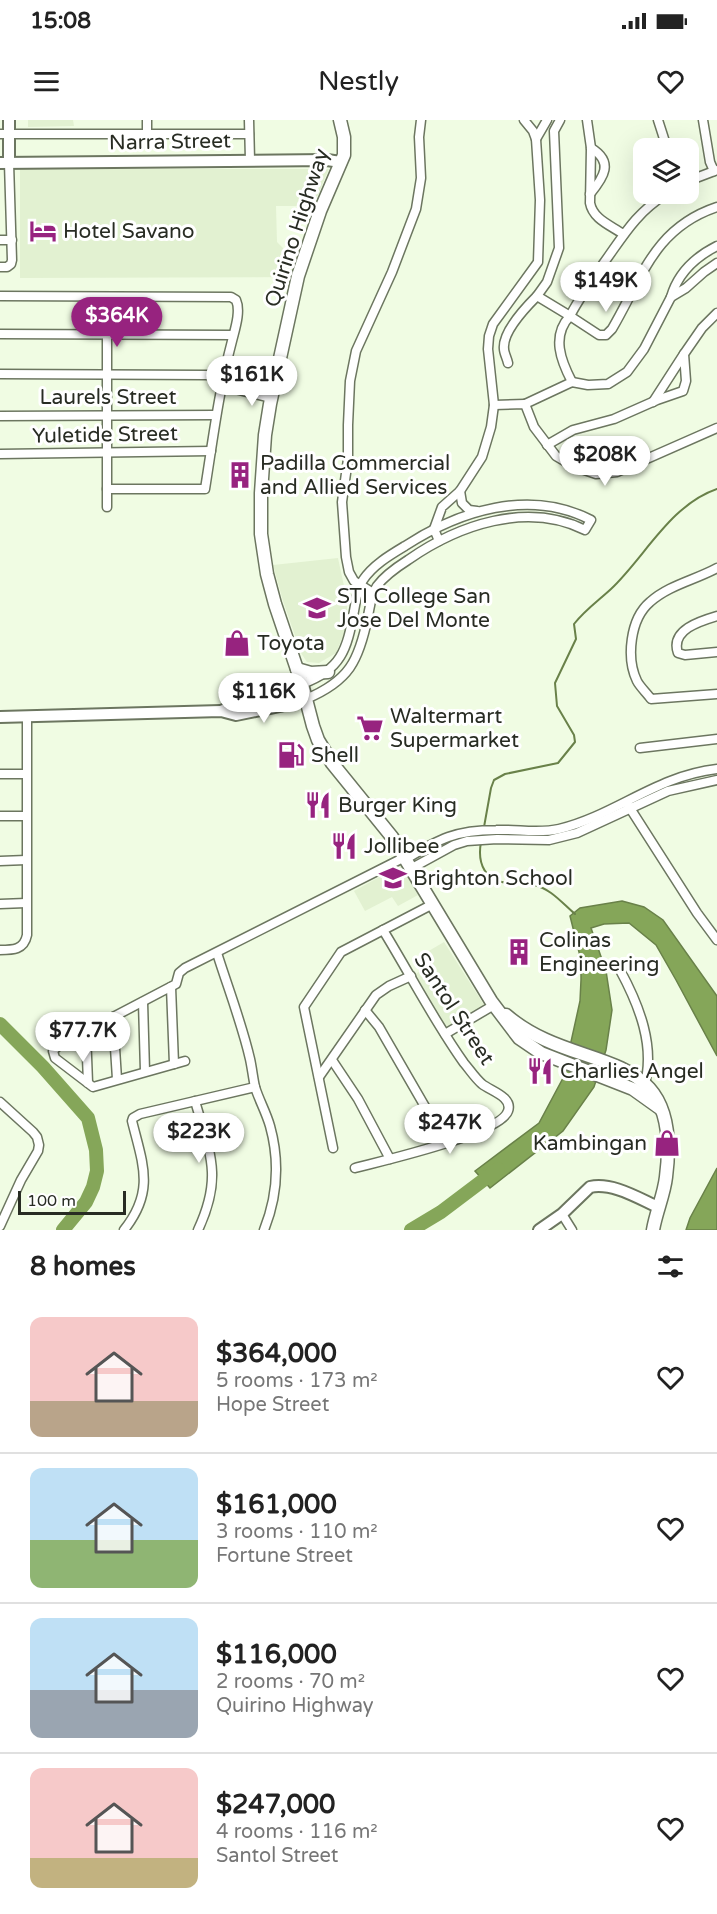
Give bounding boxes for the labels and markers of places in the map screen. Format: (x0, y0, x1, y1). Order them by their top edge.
hotel icon: Hotel Savano (28, 216, 58, 246)
place label: Hotel Savano (63, 219, 195, 244)
pin: $149K (564, 262, 648, 313)
pin: $364K (75, 297, 159, 348)
pin: $161K (210, 356, 294, 407)
pin: $208K (563, 436, 647, 487)
place label: Padilla Commercial and Allied Services (260, 451, 450, 500)
building icon: Padilla Commercial and Allied Services (225, 460, 255, 490)
place label: STI College San Jose Del Monte (337, 584, 491, 633)
school or university icon: STI College San Jose Del Monte (302, 593, 332, 623)
shop icon: Toyota (222, 628, 252, 658)
place label: Toyota (257, 631, 325, 656)
pin: $116K (222, 673, 306, 724)
place label: Waltermart Supermarket (390, 704, 519, 753)
supermarket icon: Waltermart Supermarket (355, 713, 385, 743)
fuel station icon: Shell (276, 740, 306, 770)
place label: Shell (311, 743, 359, 768)
restaurant icon: Burger King (303, 790, 333, 820)
place label: Burger King (338, 793, 457, 818)
restaurant icon: Jollibee (329, 831, 359, 861)
place label: Jollibee (364, 834, 439, 859)
school or university icon: Brighton School (378, 863, 408, 893)
place label: Brighton School (413, 866, 573, 891)
place label: Colinas Engineering (539, 928, 659, 977)
building icon: Colinas Engineering (504, 937, 534, 967)
pin: $77.7K (34, 1012, 132, 1063)
restaurant icon: Charlies Angel (525, 1056, 555, 1086)
place label: Charlies Angel (560, 1059, 704, 1084)
pin: $247K (408, 1104, 492, 1155)
pin: $223K (157, 1113, 241, 1164)
shop icon: Kambingan (652, 1128, 682, 1158)
place label: Kambingan (533, 1131, 647, 1156)

